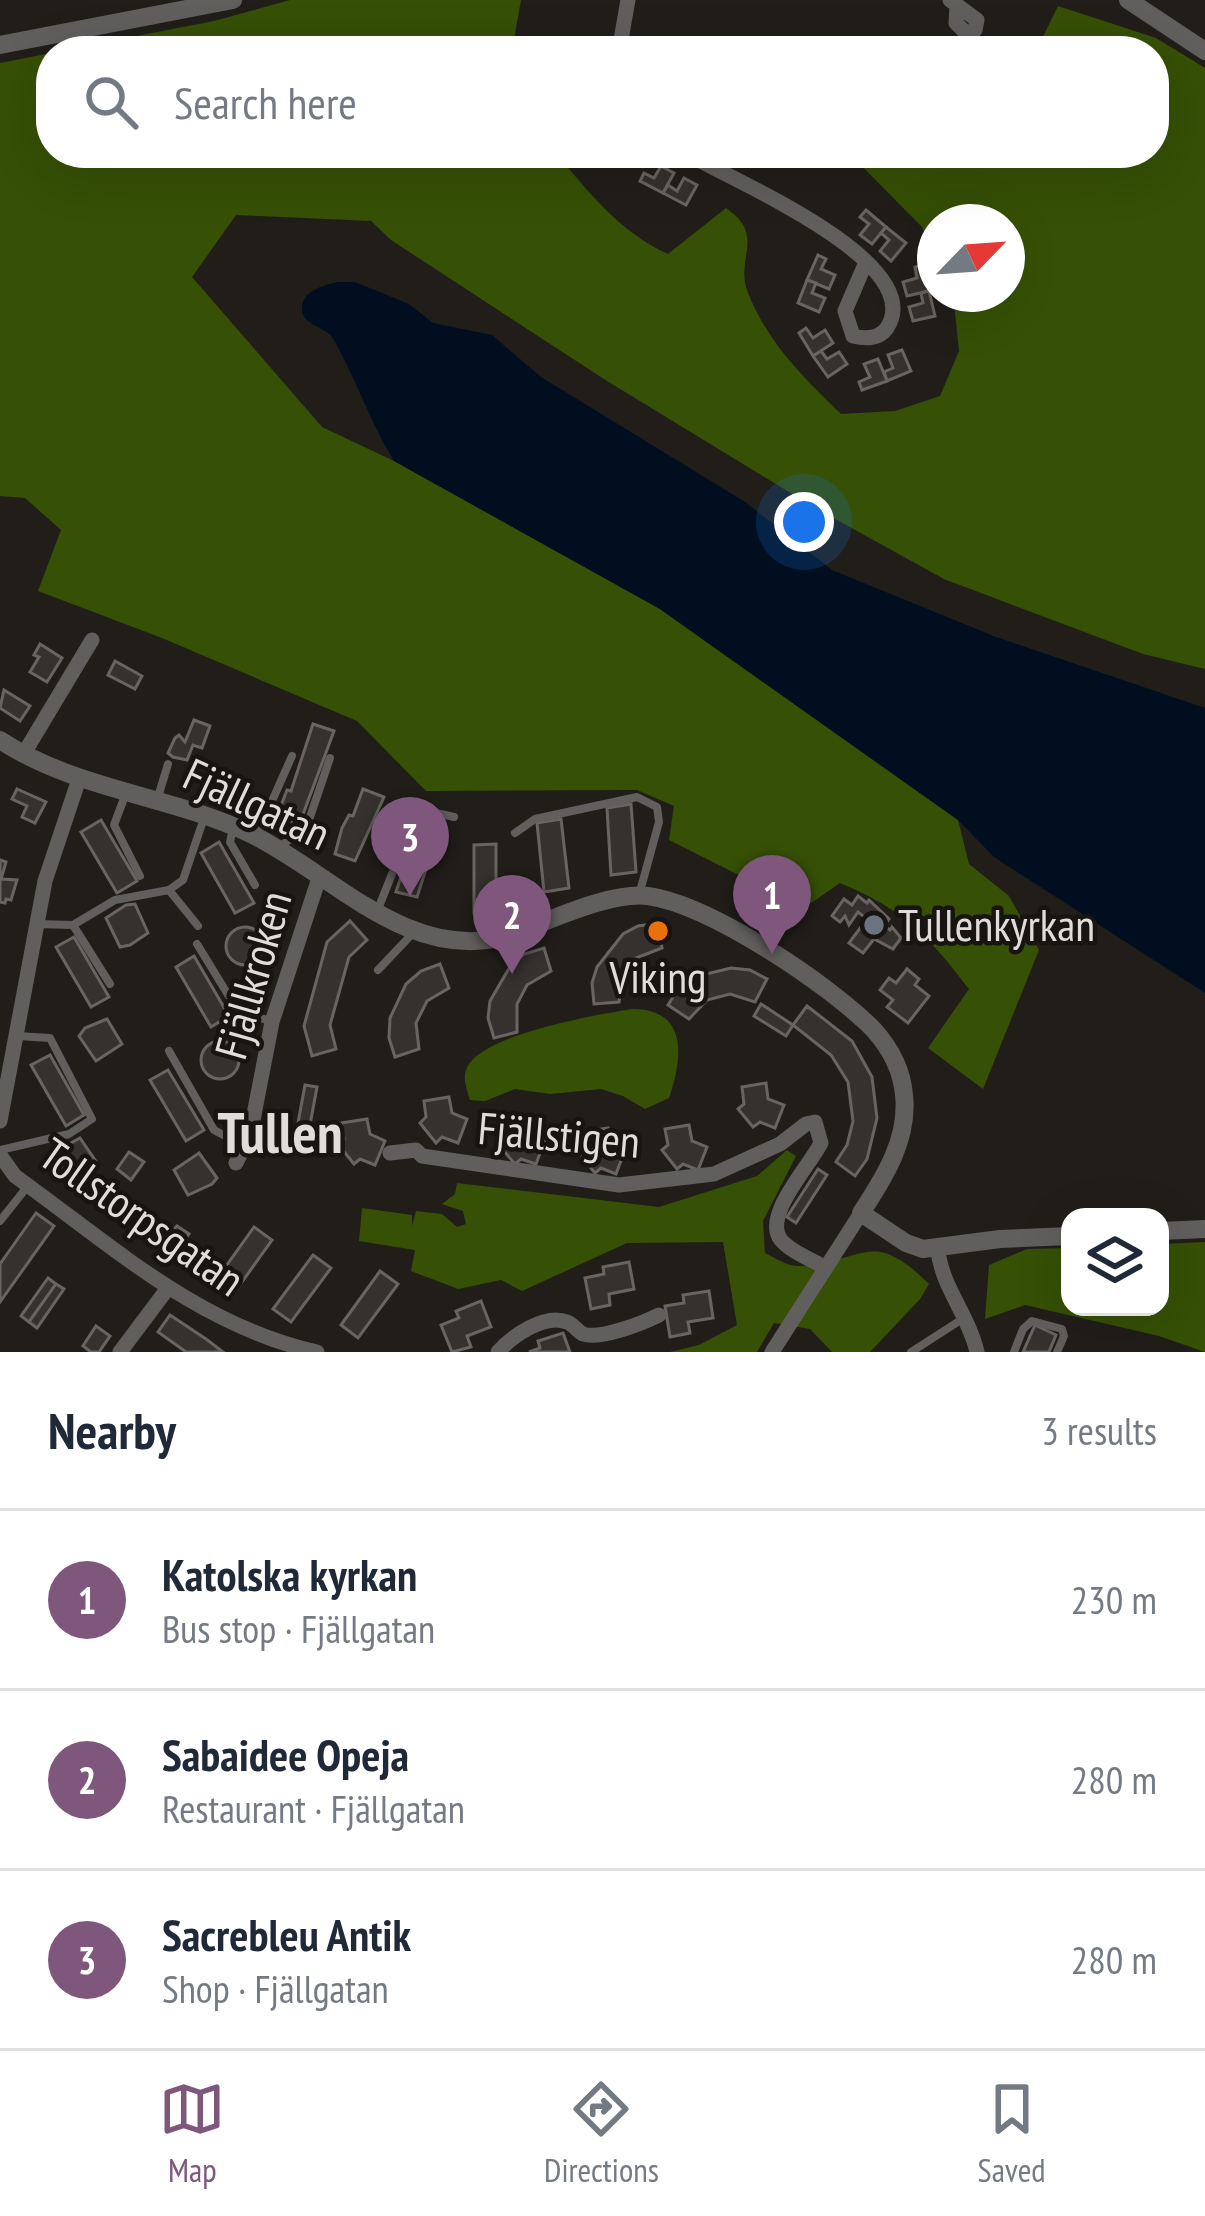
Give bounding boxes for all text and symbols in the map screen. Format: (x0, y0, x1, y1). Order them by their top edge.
search box (36, 36, 1169, 168)
icon: search (78, 69, 144, 135)
text: Search here (174, 73, 357, 131)
north arrow (917, 204, 1025, 312)
your location (774, 492, 834, 552)
street label: Fjällgatan (175, 744, 340, 862)
pin: 3 (371, 797, 449, 896)
pin: 1 (733, 855, 811, 954)
pin: 2 (473, 875, 551, 974)
street label: Fjällkroken (200, 884, 304, 1065)
place label: Tullenkyrkan (898, 895, 1095, 953)
marker: Tullenkyrkan (861, 912, 887, 938)
marker: Viking (645, 918, 671, 944)
place label: Viking (608, 947, 707, 1005)
district label: Tullen (217, 1095, 343, 1169)
street label: Fjällstigen (476, 1098, 642, 1170)
street label: Tollstorpsgatan (29, 1124, 256, 1308)
map controls (1061, 1208, 1169, 1316)
button: layers (1061, 1208, 1169, 1316)
text: Nearby (48, 1397, 176, 1463)
text: 3 results (1041, 1405, 1157, 1456)
text: Katolska kyrkan (162, 1545, 417, 1603)
text: 1 (78, 1574, 96, 1625)
text: 230 m (1071, 1574, 1157, 1625)
text: Bus stop · Fjällgatan (162, 1603, 435, 1654)
text: Sabaidee Opeja (162, 1725, 409, 1783)
text: 2 (78, 1754, 96, 1805)
text: 280 m (1071, 1754, 1157, 1805)
text: Restaurant · Fjällgatan (162, 1783, 465, 1834)
text: Sacrebleu Antik (162, 1905, 411, 1963)
text: 3 (78, 1934, 96, 1985)
text: 280 m (1071, 1934, 1157, 1985)
text: Shop · Fjällgatan (162, 1963, 389, 2014)
tab: Map (159, 2076, 225, 2191)
tab: Directions (544, 2076, 659, 2191)
tab: Saved (978, 2076, 1046, 2191)

